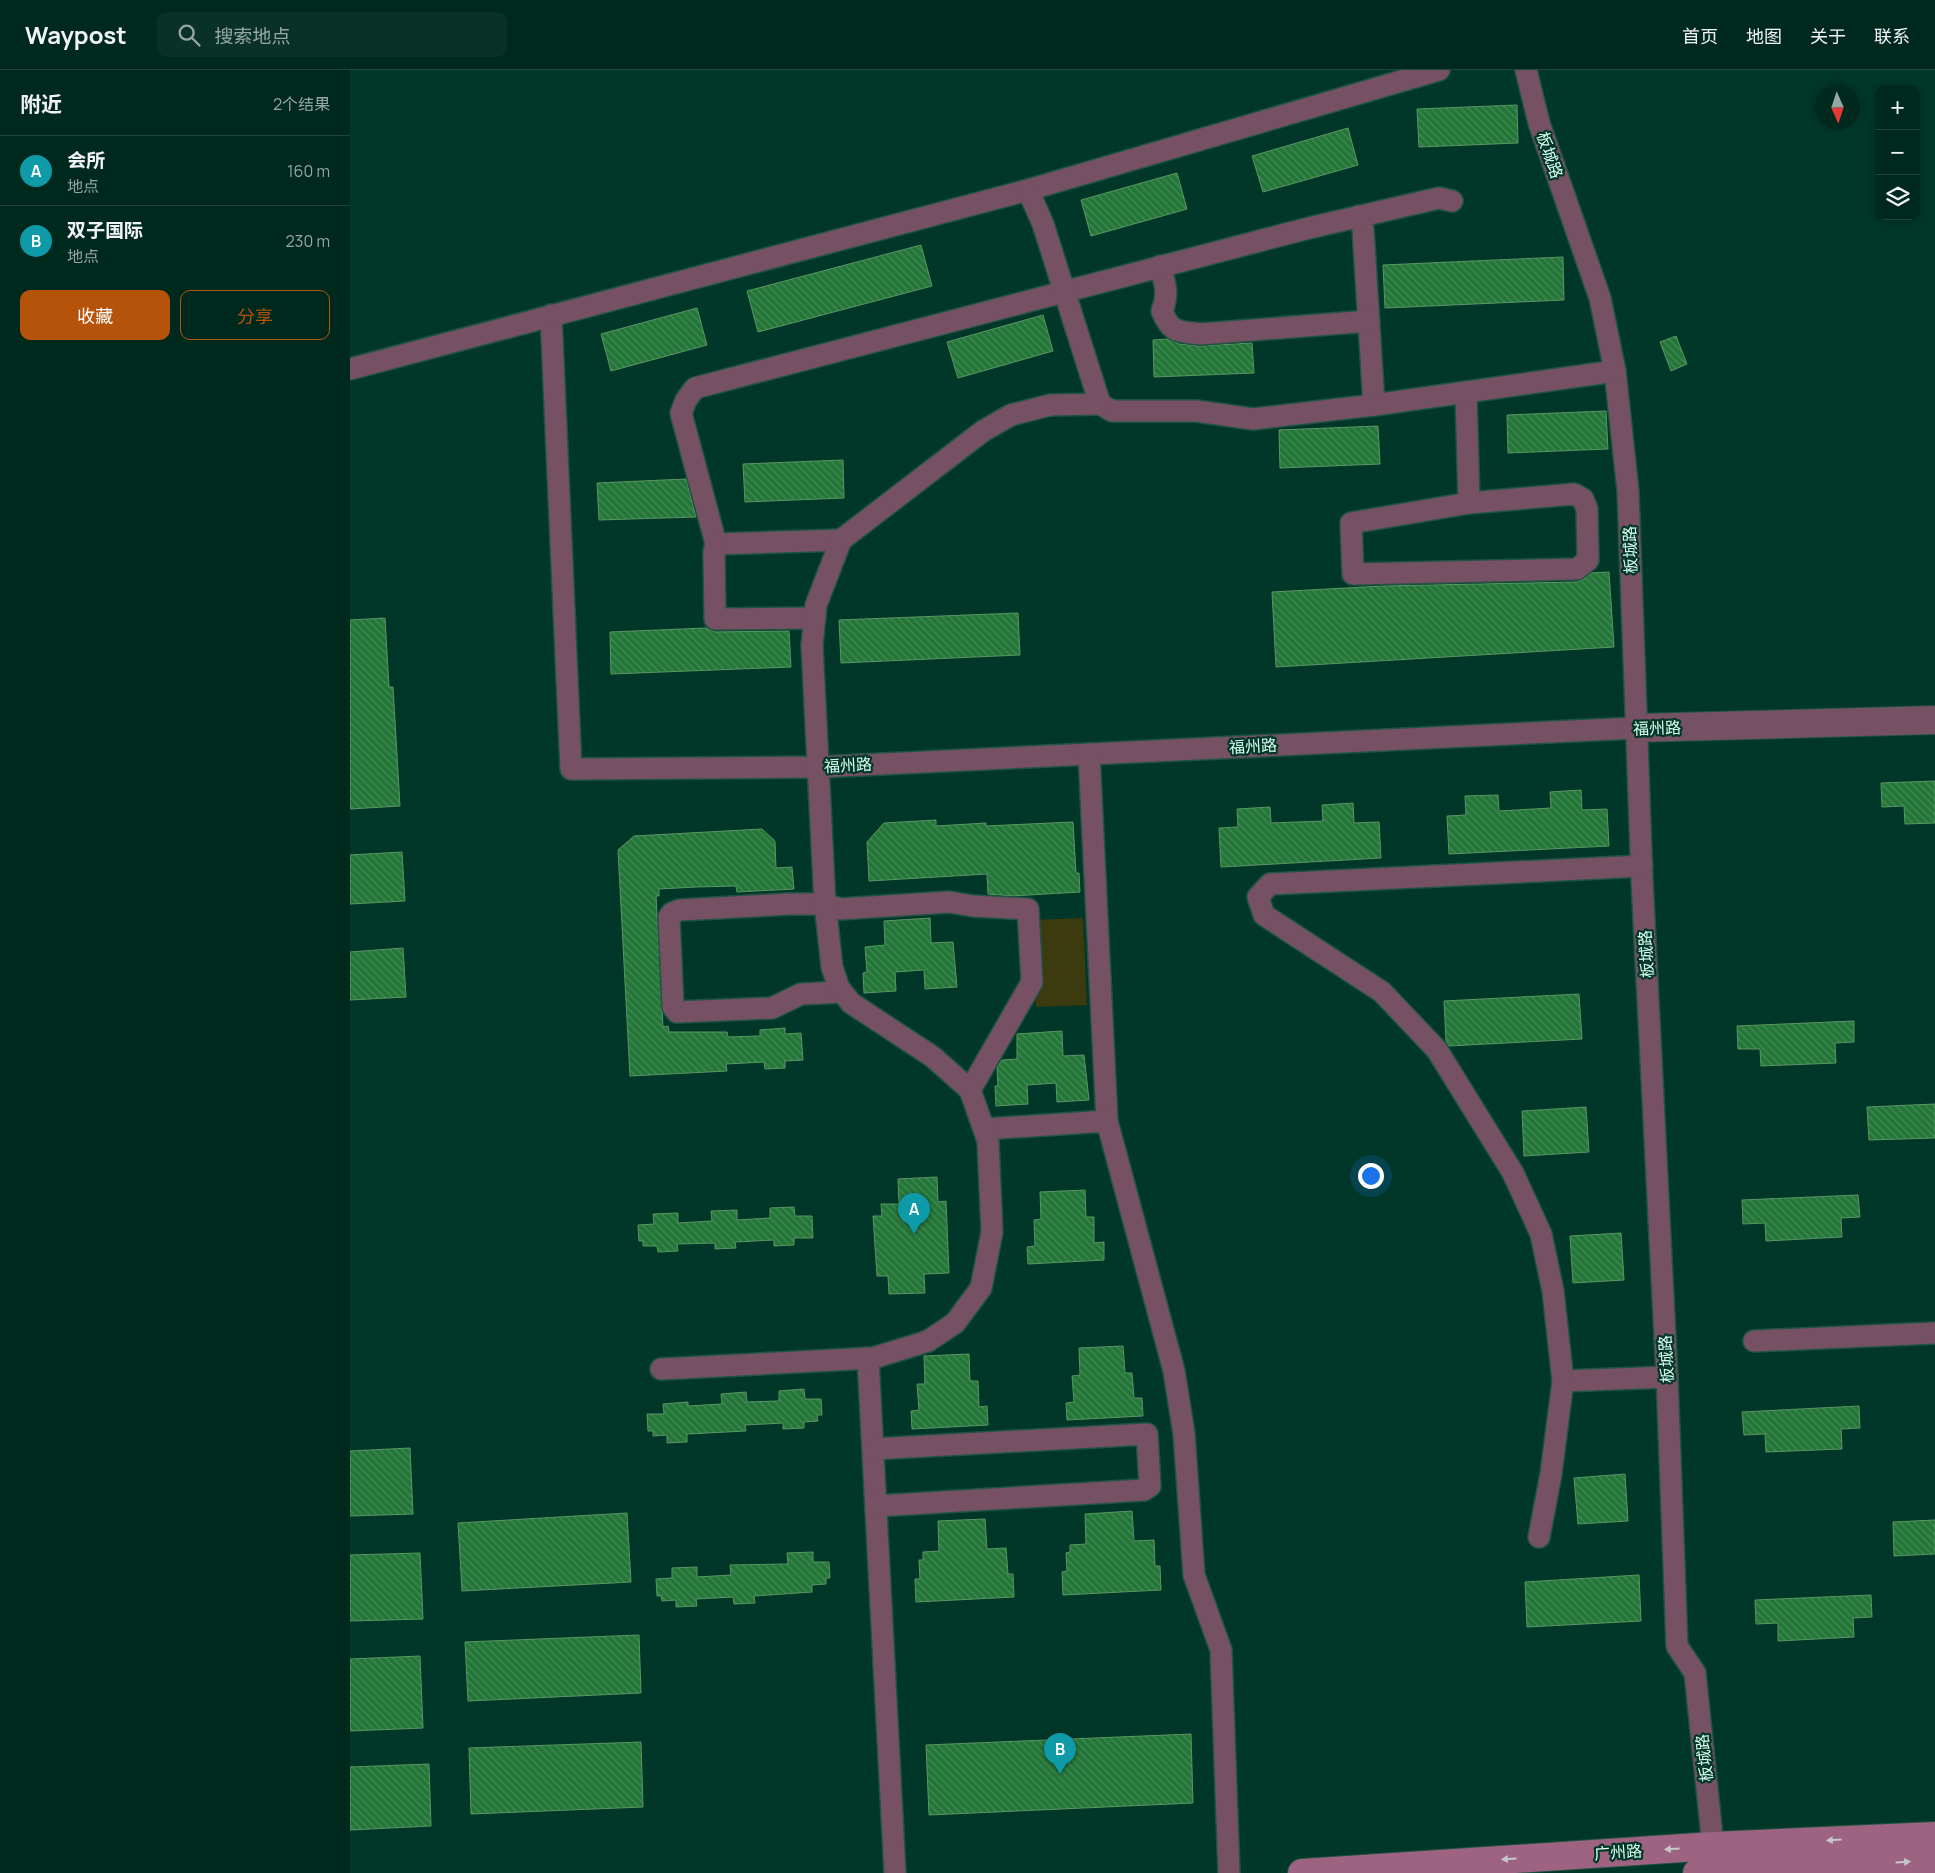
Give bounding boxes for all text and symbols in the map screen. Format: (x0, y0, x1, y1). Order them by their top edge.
search box (157, 12, 507, 57)
text: Waypost (25, 18, 127, 51)
icon: search (175, 21, 203, 49)
text: 搜索地点 (215, 23, 291, 49)
text: 首页 (1682, 24, 1718, 48)
text: 地图 (1746, 24, 1782, 48)
text: 关于 (1810, 24, 1846, 48)
text: 联系 (1874, 24, 1910, 48)
north arrow (1815, 85, 1860, 130)
map controls (1875, 85, 1920, 220)
button: + (1875, 85, 1920, 130)
text: 附近 (20, 90, 62, 118)
text: 2个结果 (273, 93, 330, 115)
street label: 板城路 (1532, 129, 1568, 181)
button: − (1875, 130, 1920, 175)
text: 会所 (67, 147, 105, 173)
text: A (31, 160, 41, 182)
text: 160 m (287, 160, 330, 182)
text: 地点 (67, 175, 99, 197)
button: layers (1875, 175, 1920, 220)
text: 双子国际 (67, 217, 143, 243)
text: B (31, 230, 41, 252)
text: 230 m (286, 230, 330, 252)
text: 地点 (67, 245, 99, 267)
button: 收藏 (20, 290, 170, 340)
button: 分享 (180, 290, 330, 340)
street label: 板城路 (1618, 526, 1642, 574)
street label: 福州路 (1633, 716, 1681, 740)
street label: 福州路 (1228, 734, 1278, 758)
street label: 福州路 (823, 753, 873, 777)
street label: 板城路 (1634, 929, 1658, 979)
your location (1358, 1163, 1384, 1189)
pin: A (898, 1193, 930, 1234)
street label: 板城路 (1654, 1334, 1678, 1384)
pin: B (1044, 1733, 1076, 1774)
street label: 板城路 (1691, 1733, 1717, 1783)
one-way arrow (1826, 1837, 1842, 1845)
street label: 广州路 (1593, 1839, 1643, 1865)
one-way arrow (1663, 1845, 1679, 1853)
one-way arrow (1501, 1856, 1517, 1864)
one-way arrow (1896, 1858, 1912, 1866)

